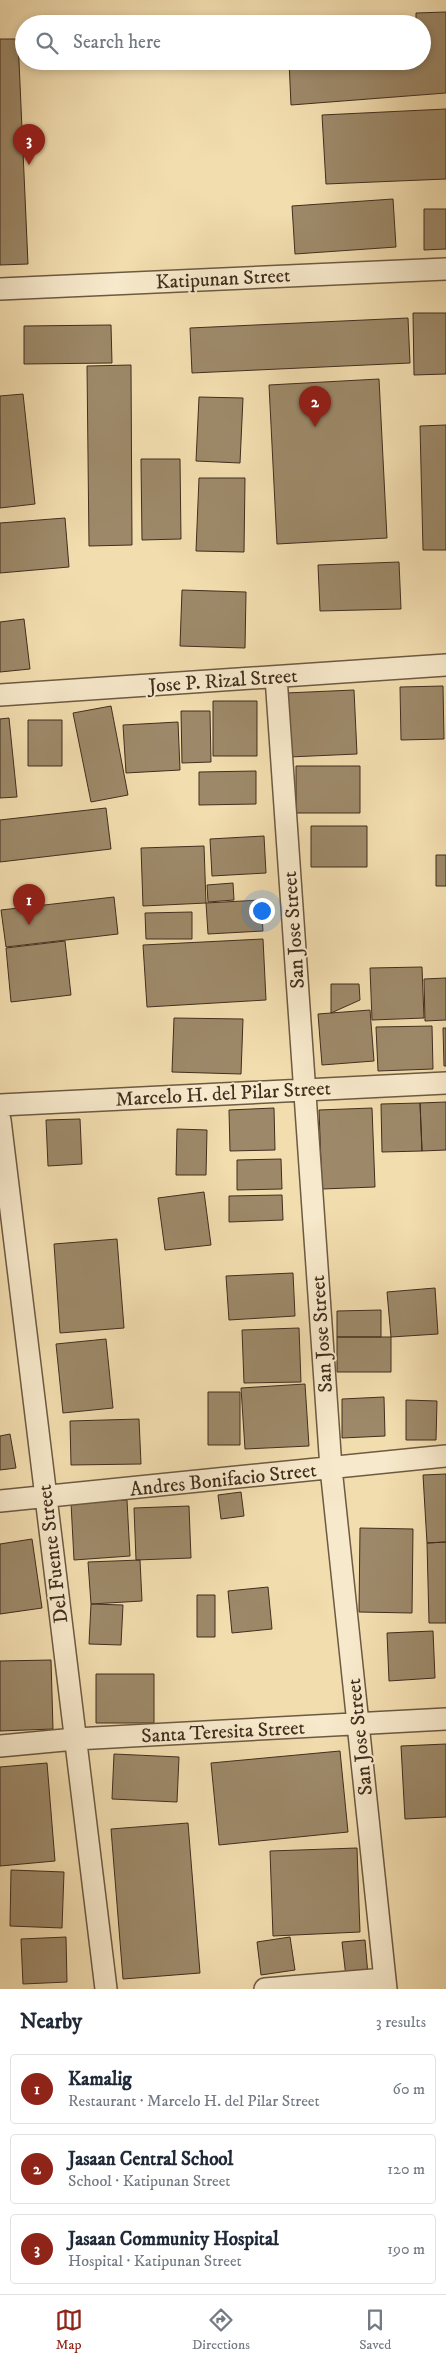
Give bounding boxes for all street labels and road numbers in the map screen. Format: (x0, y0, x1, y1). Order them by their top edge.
street label: Katipunan Street (155, 263, 291, 296)
street label: Jose P. Rizal Street (146, 664, 298, 699)
street label: San Jose Street (278, 870, 311, 989)
street label: Marcelo H. del Pilar Street (115, 1076, 331, 1113)
street label: San Jose Street (306, 1274, 339, 1393)
street label: Andres Bonifacio Street (128, 1458, 318, 1503)
street label: Del Fuente Street (33, 1483, 74, 1625)
street label: San Jose Street (342, 1677, 379, 1797)
street label: Santa Teresita Street (141, 1716, 306, 1749)

